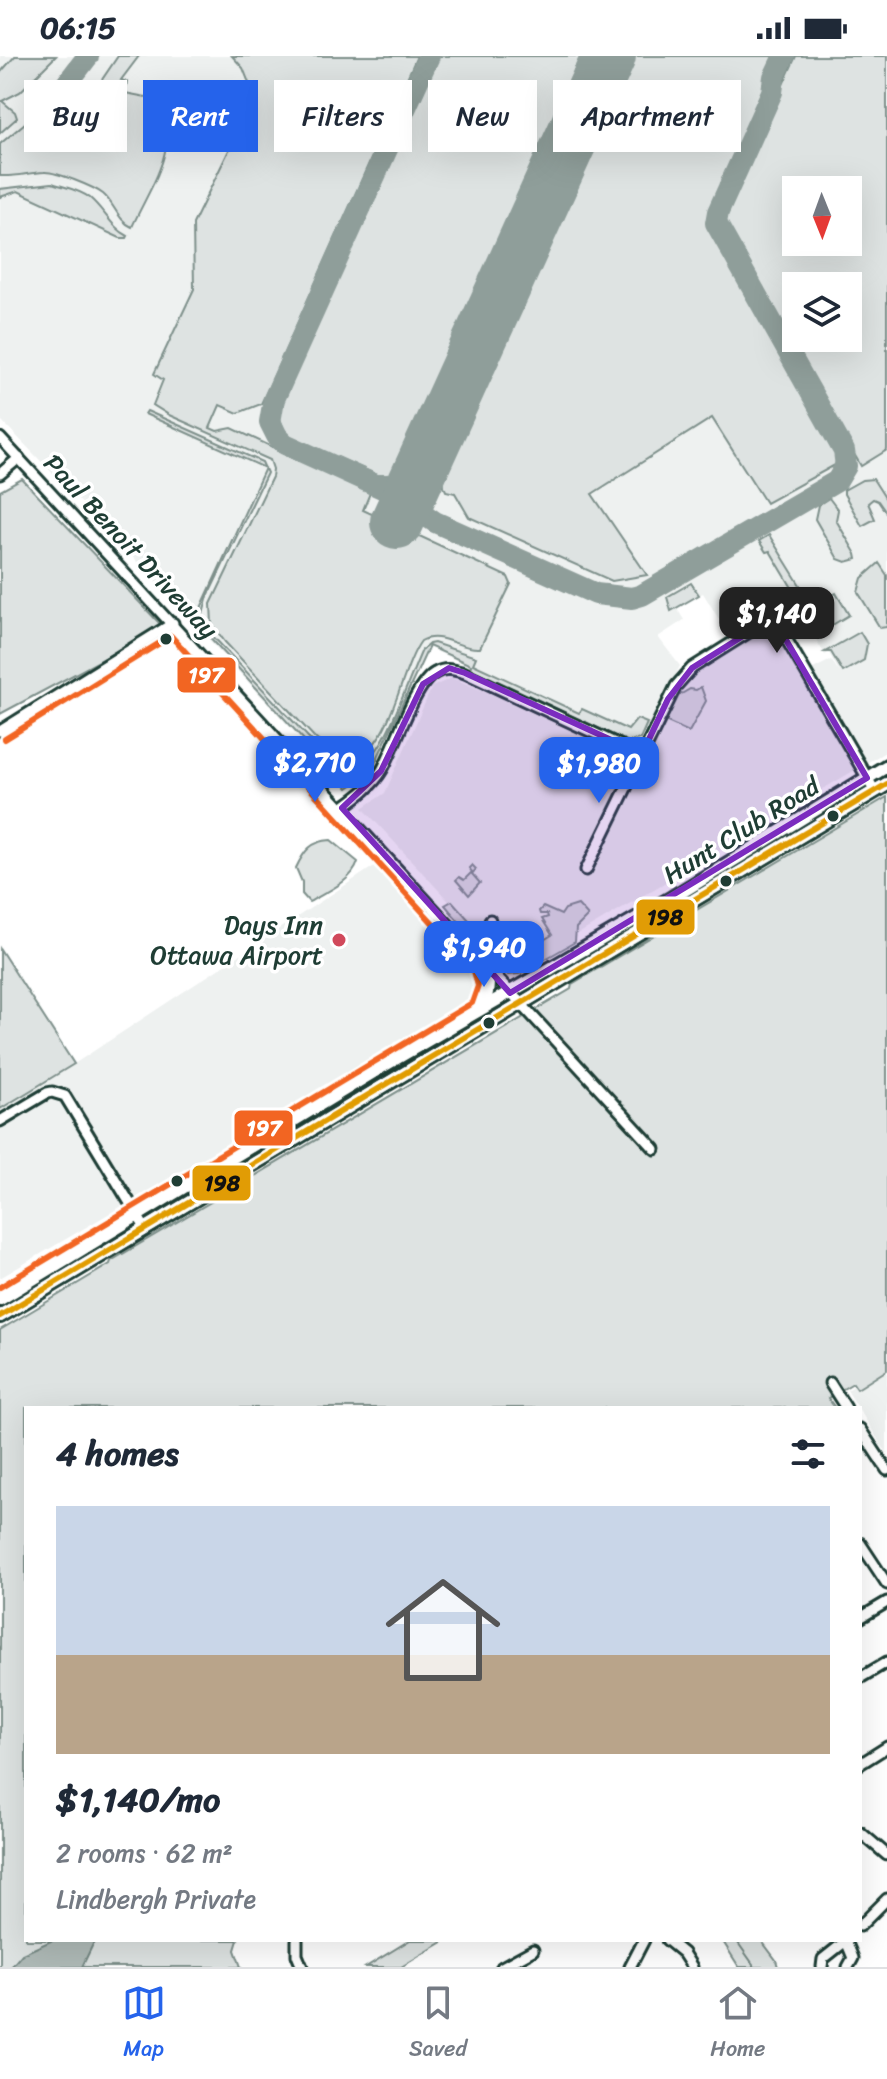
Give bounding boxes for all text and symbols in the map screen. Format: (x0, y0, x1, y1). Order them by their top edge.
text: 06:15 (40, 1, 116, 55)
chip: Buy (24, 80, 127, 152)
chip: Rent (143, 80, 258, 152)
chip: Filters (274, 80, 412, 152)
chip: New (428, 80, 537, 152)
chip: Apartment (553, 80, 741, 152)
north arrow (782, 176, 862, 256)
map controls (782, 176, 862, 352)
button: layers (782, 272, 862, 352)
street label: Paul Benoit Driveway (32, 442, 230, 650)
pin: $1,140 (712, 587, 842, 655)
text: $1,140 (737, 590, 817, 636)
unlabelled marker (158, 631, 174, 647)
line badge: 197 (176, 656, 237, 694)
text: 197 (188, 656, 226, 695)
pin: $2,710 (250, 736, 380, 804)
pin: $1,980 (534, 737, 664, 805)
text: $2,710 (274, 739, 356, 785)
text: $1,980 (557, 740, 641, 786)
street label: Hunt Club Road (653, 762, 831, 897)
unlabelled marker (825, 808, 841, 824)
unlabelled marker (718, 873, 734, 889)
line badge: 198 (635, 898, 696, 936)
text: 198 (647, 898, 684, 937)
place label: Days Inn Ottawa Airport (150, 902, 323, 978)
pin: $1,940 (419, 921, 549, 989)
text: $1,940 (442, 924, 526, 970)
marker: Days Inn Ottawa Airport (330, 931, 348, 949)
unlabelled marker (481, 1015, 497, 1031)
line badge: 197 (233, 1109, 294, 1147)
text: 197 (246, 1109, 284, 1148)
line badge: 198 (191, 1164, 252, 1202)
text: 198 (204, 1164, 241, 1203)
unlabelled marker (169, 1173, 185, 1189)
text: 4 homes (56, 1424, 179, 1484)
icon: filters (786, 1432, 830, 1476)
icon: home (371, 1558, 515, 1702)
text: $1,140/mo (56, 1770, 220, 1830)
text: 2 rooms · 62 m² (56, 1830, 233, 1876)
text: Lindbergh Private (56, 1876, 256, 1922)
tab: Map (122, 1981, 166, 2068)
tab: Saved (409, 1981, 467, 2068)
tab: Home (710, 1981, 765, 2068)

